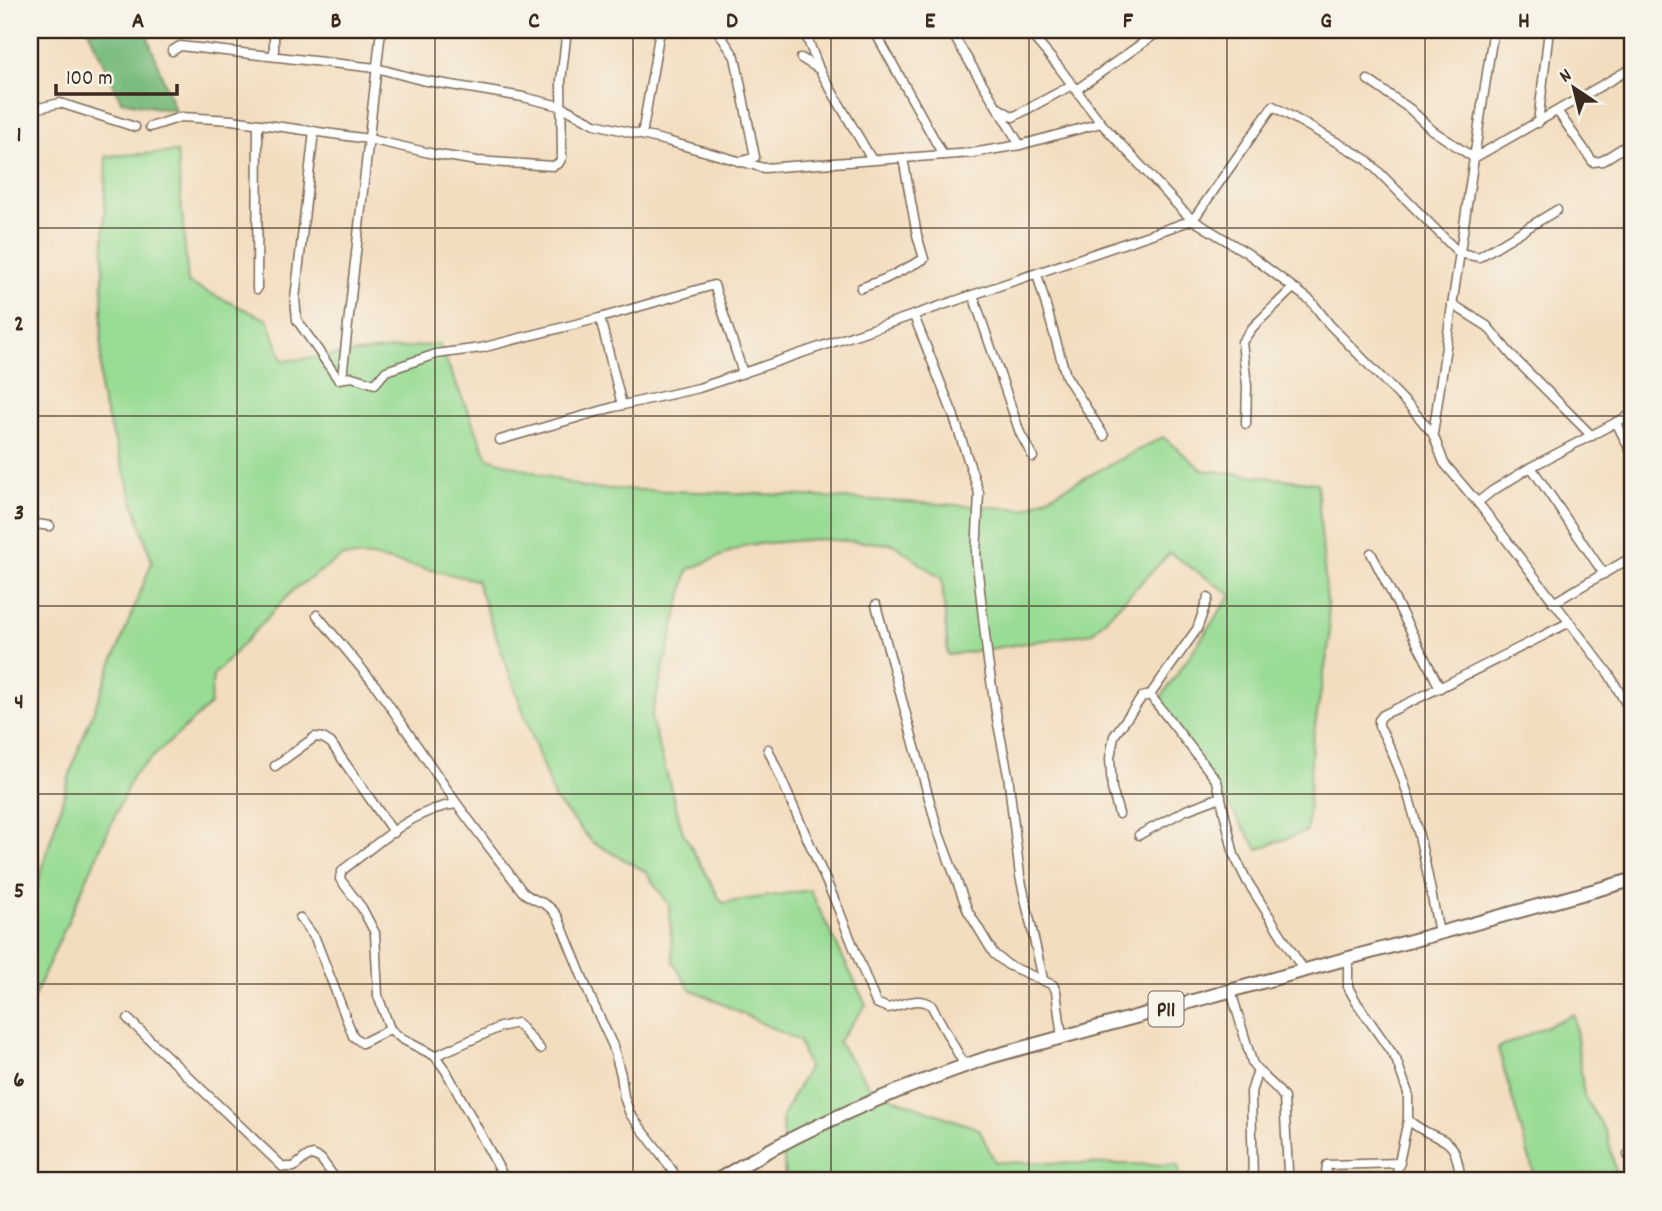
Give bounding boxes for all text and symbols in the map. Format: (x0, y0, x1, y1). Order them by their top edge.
text: A (132, 6, 144, 39)
text: B (331, 6, 342, 39)
text: C (528, 6, 540, 39)
text: D (726, 6, 738, 39)
text: E (925, 6, 936, 39)
text: F (1123, 6, 1134, 39)
text: G (1320, 6, 1332, 39)
text: H (1518, 6, 1530, 39)
scale bar (56, 52, 177, 96)
north arrow (1540, 52, 1610, 122)
text: N (1555, 63, 1578, 91)
text: 100 m (66, 65, 113, 95)
text: 1 (16, 120, 22, 153)
text: 2 (14, 309, 24, 342)
text: 3 (14, 498, 24, 531)
text: 4 (14, 687, 24, 720)
text: 5 (14, 876, 24, 909)
road number: P11 (1148, 992, 1184, 1026)
text: 6 (13, 1065, 25, 1098)

